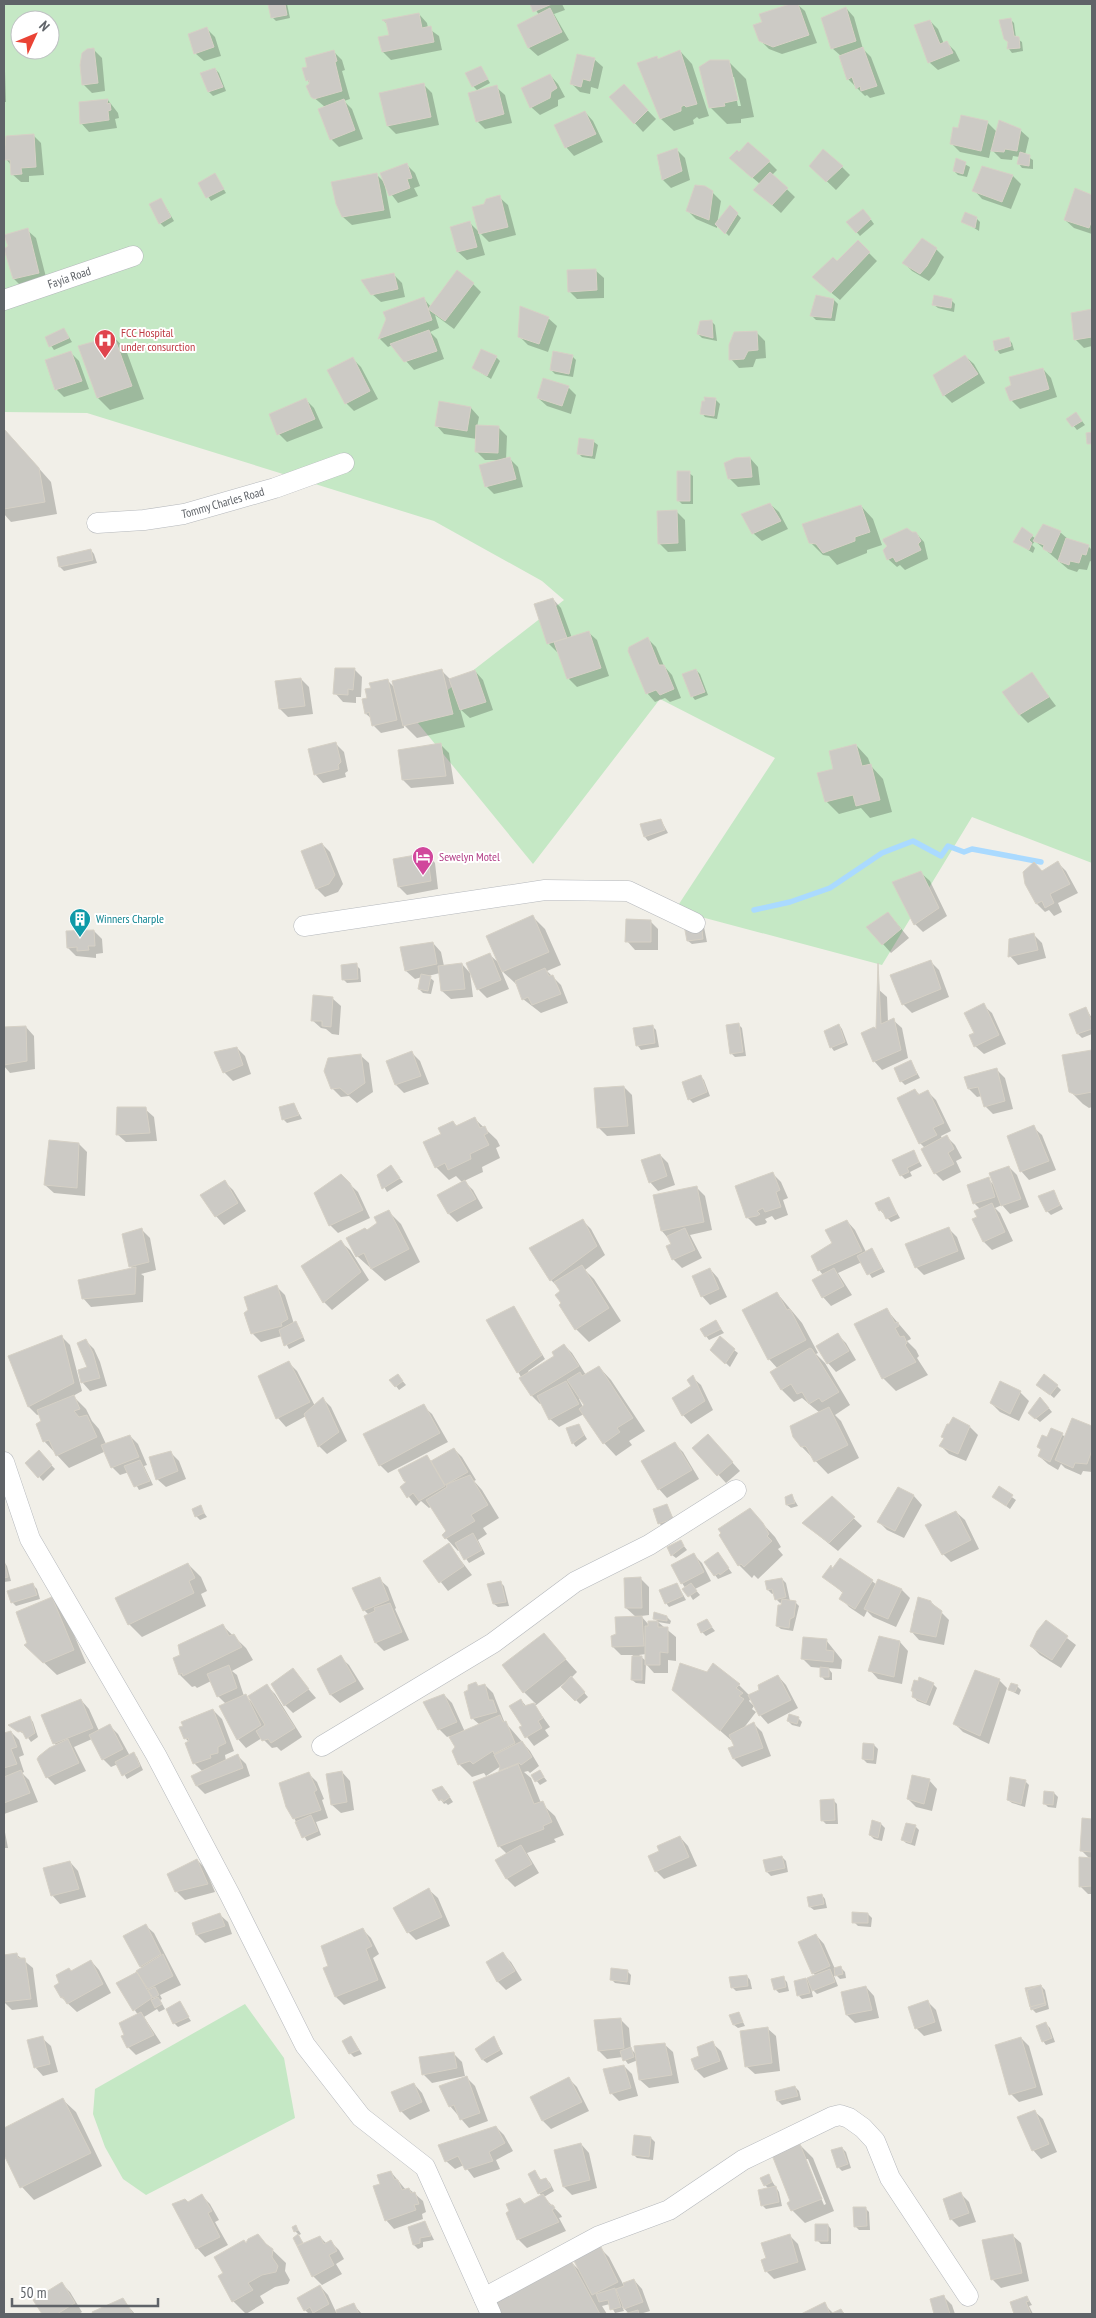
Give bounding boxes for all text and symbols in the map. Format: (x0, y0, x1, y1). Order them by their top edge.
north arrow (10, 10, 60, 60)
text: N (35, 17, 53, 35)
street label: Fayia Road (46, 263, 93, 292)
place label: FCC Hospital under consurction (121, 325, 195, 354)
hospital icon: FCC Hospital under consurction (93, 328, 117, 359)
street label: Tommy Charles Road (181, 483, 266, 521)
hotel icon: Sewelyn Motel (411, 845, 435, 876)
place label: Sewelyn Motel (439, 849, 500, 864)
building icon: Winners Charple (68, 907, 92, 938)
place label: Winners Charple (96, 911, 164, 926)
scale bar (12, 2276, 159, 2308)
text: 50 m (20, 2283, 46, 2302)

